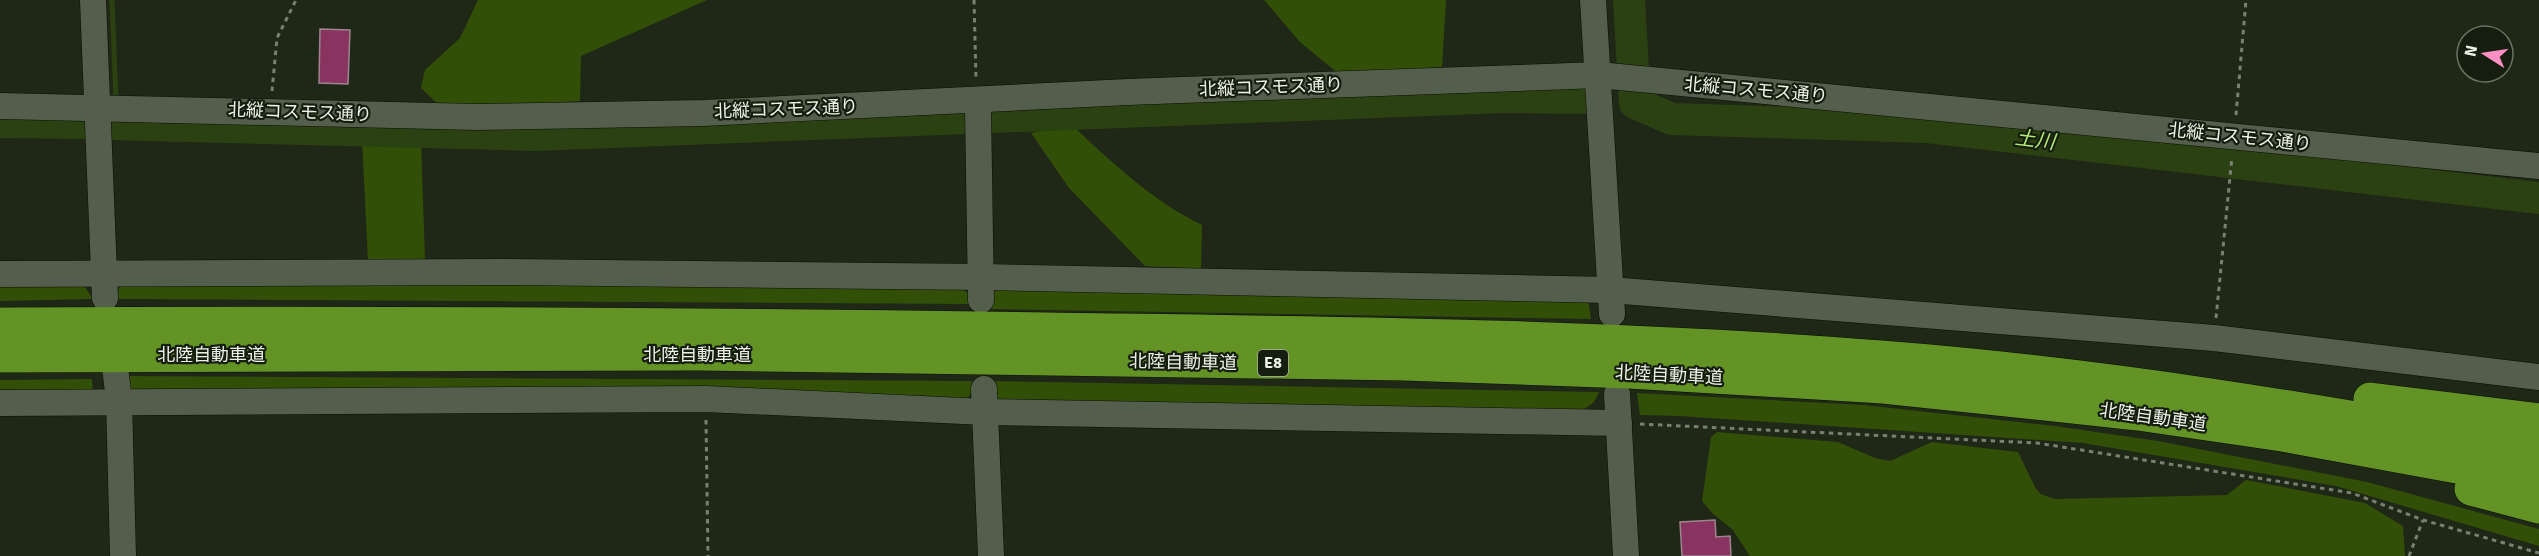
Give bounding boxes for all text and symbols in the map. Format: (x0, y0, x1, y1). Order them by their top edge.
north arrow (2455, 24, 2515, 84)
text: N (2460, 44, 2482, 59)
street label: 北縦コスモス通り (1199, 73, 1343, 101)
street label: 北縦コスモス通り (1683, 73, 1829, 107)
street label: 北縦コスモス通り (714, 95, 858, 123)
street label: 北縦コスモス通り (228, 98, 372, 126)
street label: 北縦コスモス通り (2167, 119, 2313, 155)
water label: 土川 (2014, 125, 2058, 155)
street label: 北陸自動車道 (157, 344, 265, 366)
street label: 北陸自動車道 (643, 344, 751, 366)
street label: 北陸自動車道 (1129, 350, 1237, 374)
road number: E8 (1258, 350, 1288, 376)
street label: 北陸自動車道 (1614, 361, 1724, 389)
street label: 北陸自動車道 (2098, 399, 2208, 435)

